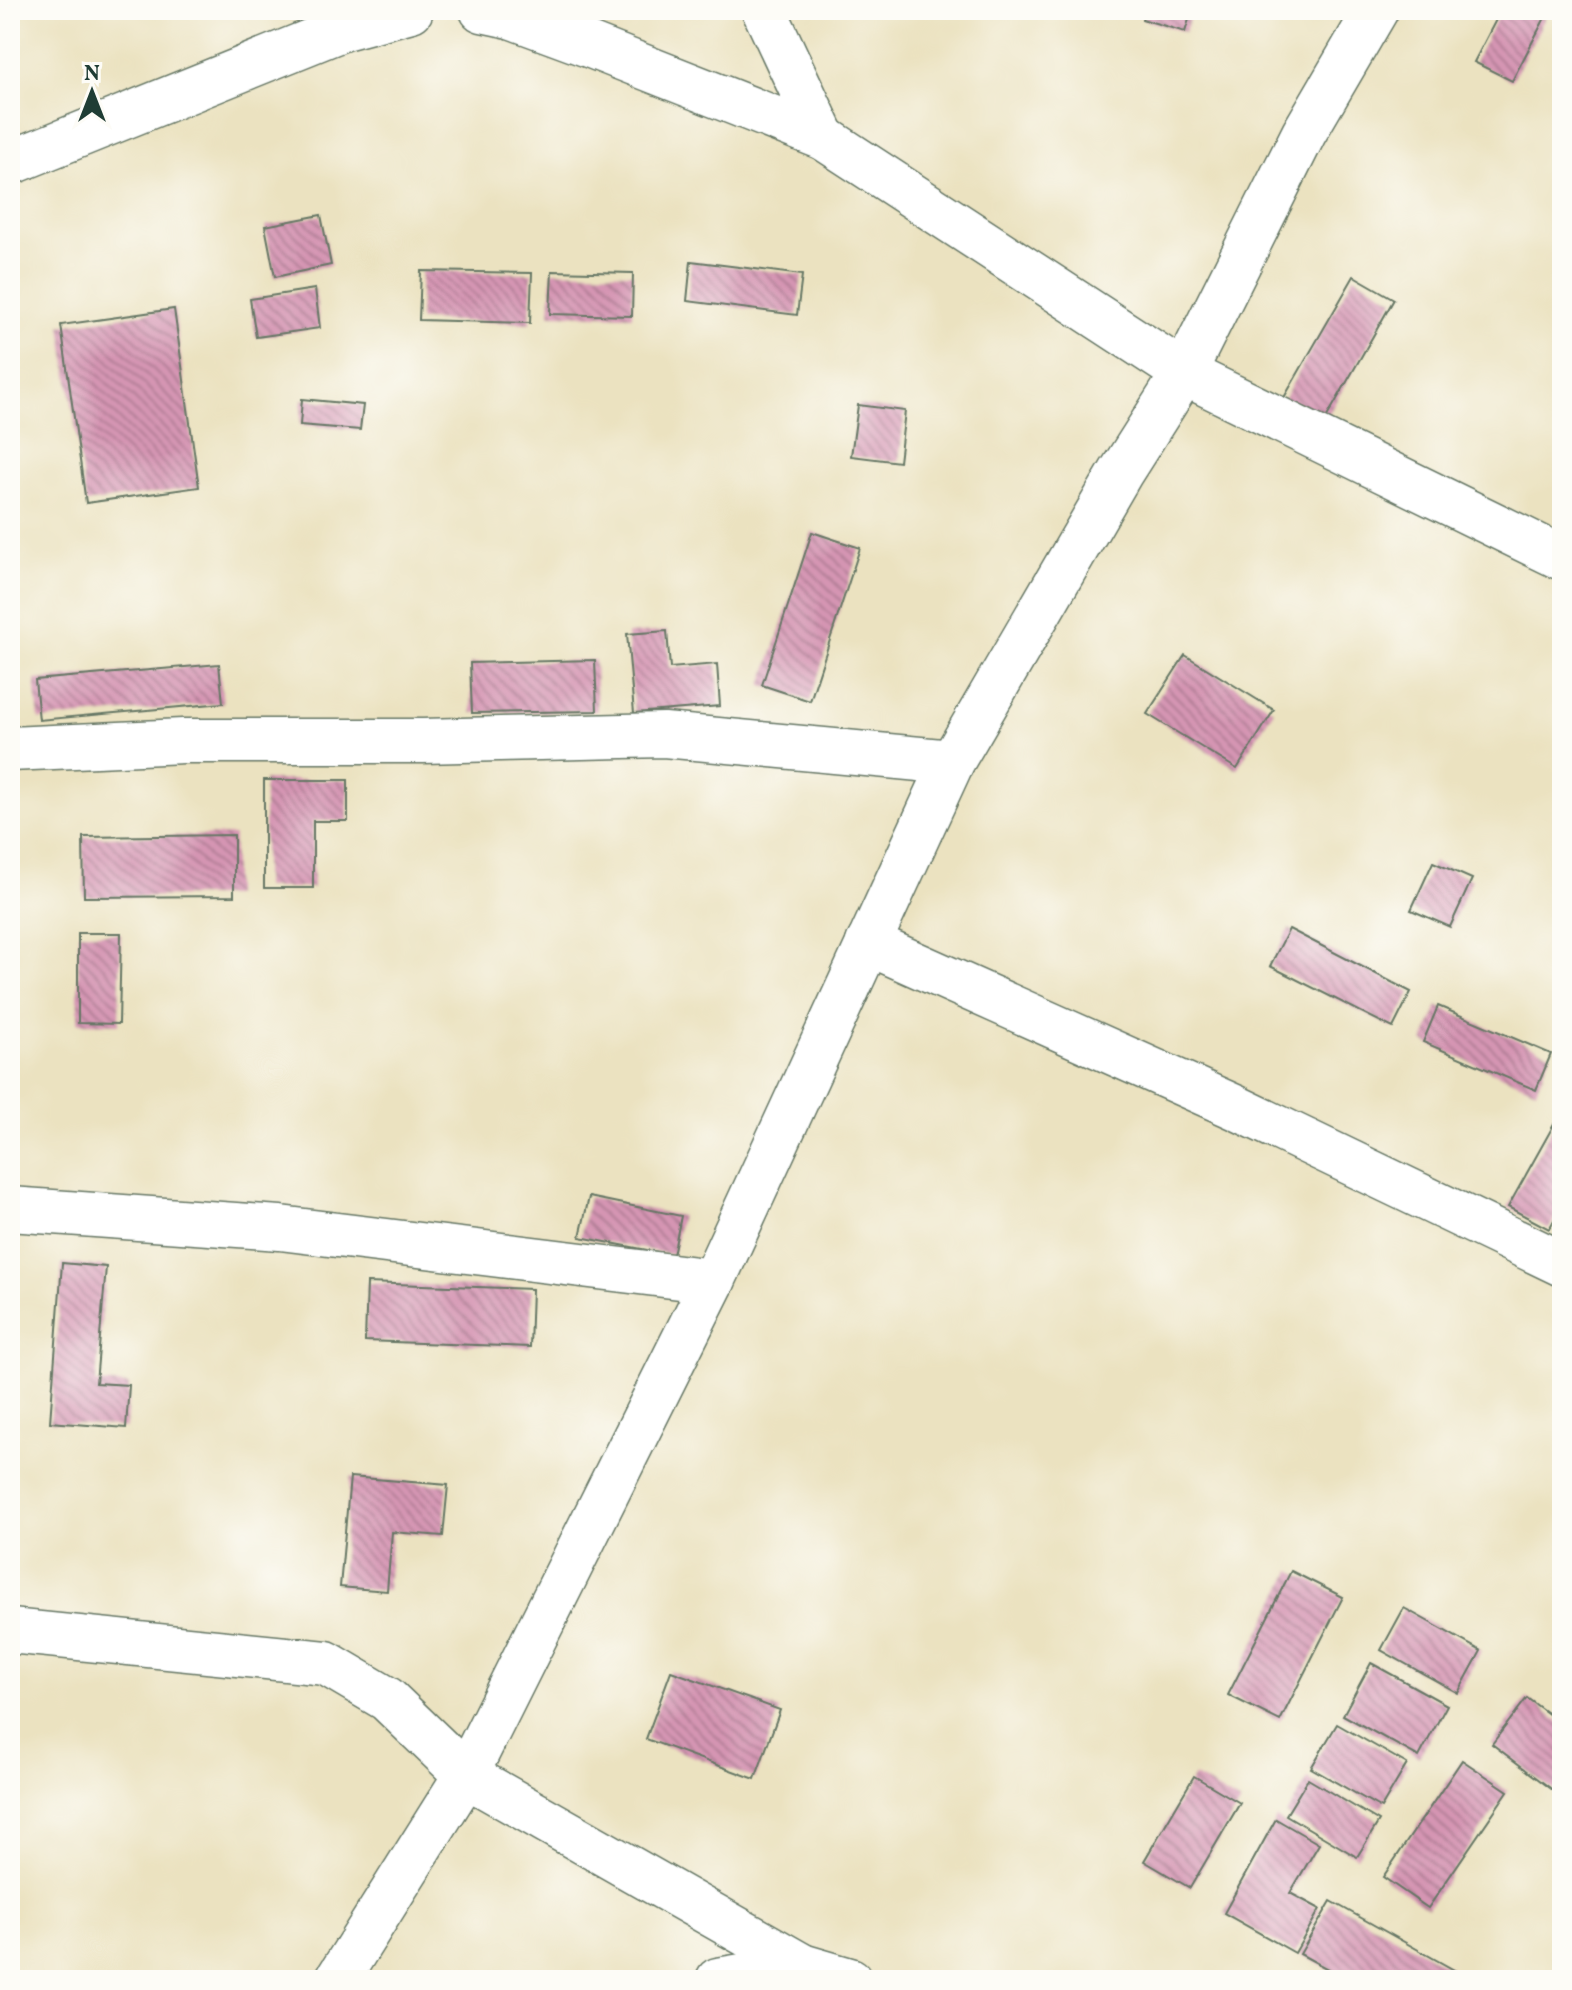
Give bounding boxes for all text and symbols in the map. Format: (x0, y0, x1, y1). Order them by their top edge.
north arrow (52, 52, 132, 132)
text: N (84, 59, 100, 90)

